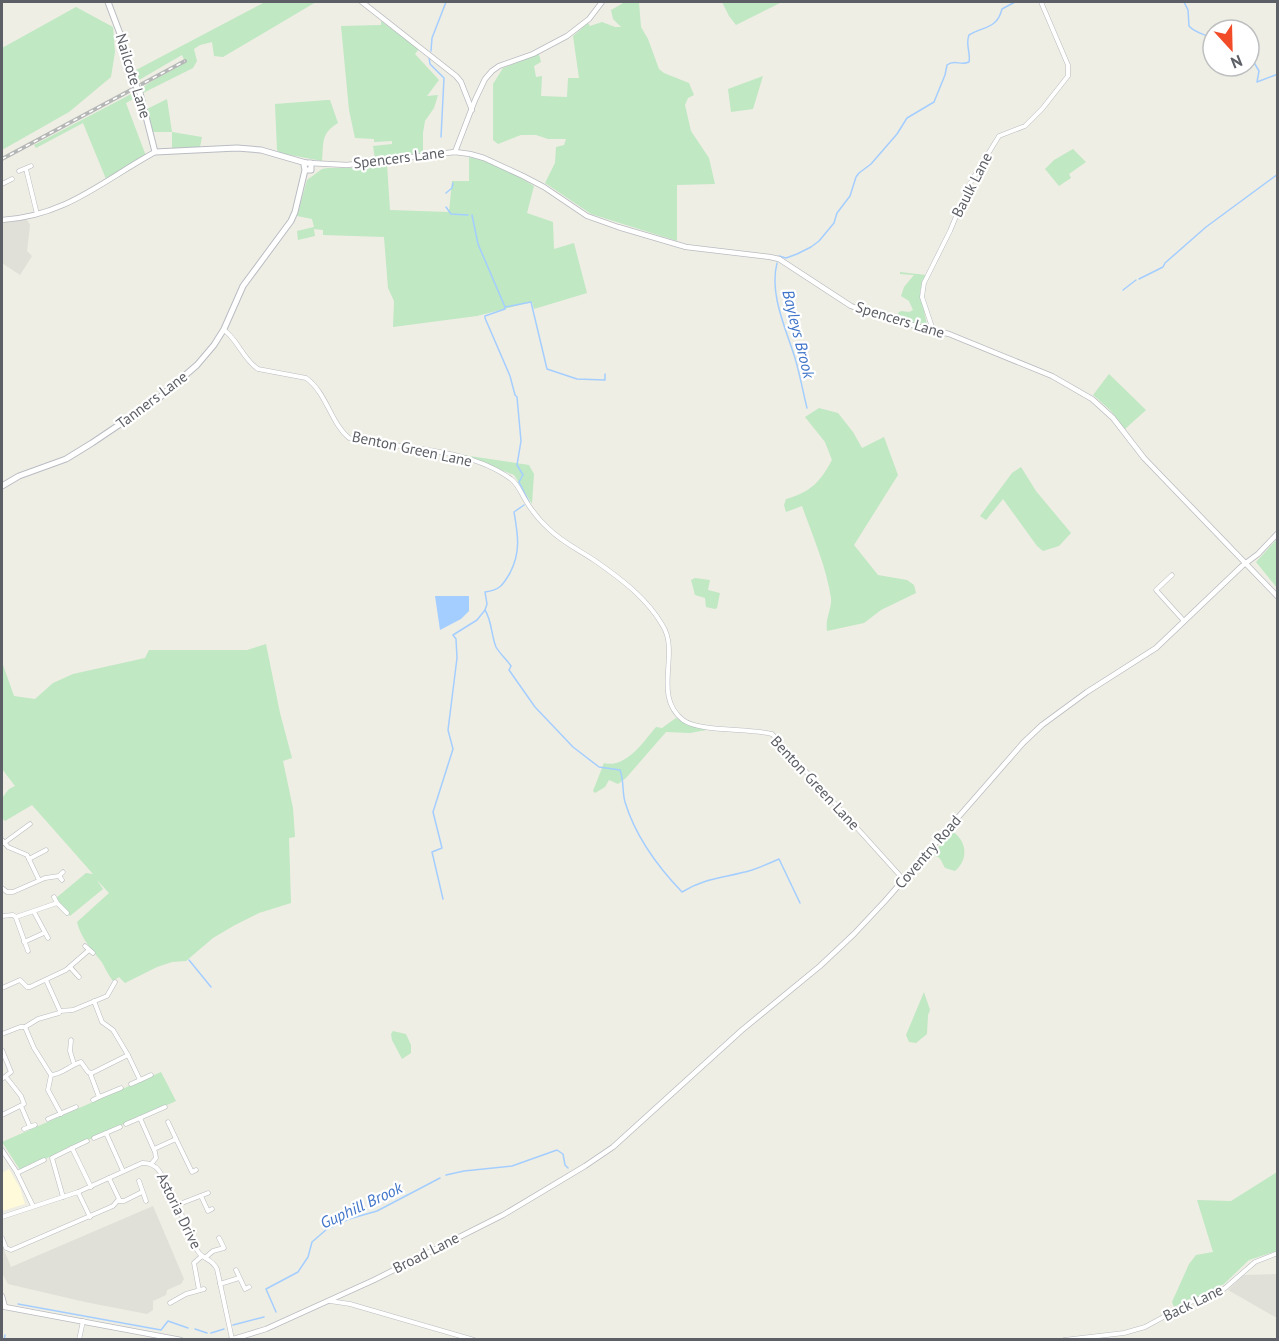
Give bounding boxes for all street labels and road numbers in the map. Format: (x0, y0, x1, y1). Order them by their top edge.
street label: Nailcote Lane (112, 31, 155, 121)
street label: Spencers Lane (352, 142, 446, 173)
street label: Baulk Lane (947, 149, 996, 220)
street label: Spencers Lane (853, 297, 947, 342)
street label: Tanners Lane (112, 367, 191, 433)
street label: Benton Green Lane (350, 427, 474, 470)
street label: Benton Green Lane (767, 732, 864, 834)
street label: Coventry Road (891, 811, 965, 892)
street label: Astoria Drive (153, 1170, 206, 1252)
street label: Broad Lane (389, 1228, 462, 1277)
street label: Back Lane (1160, 1280, 1226, 1325)

